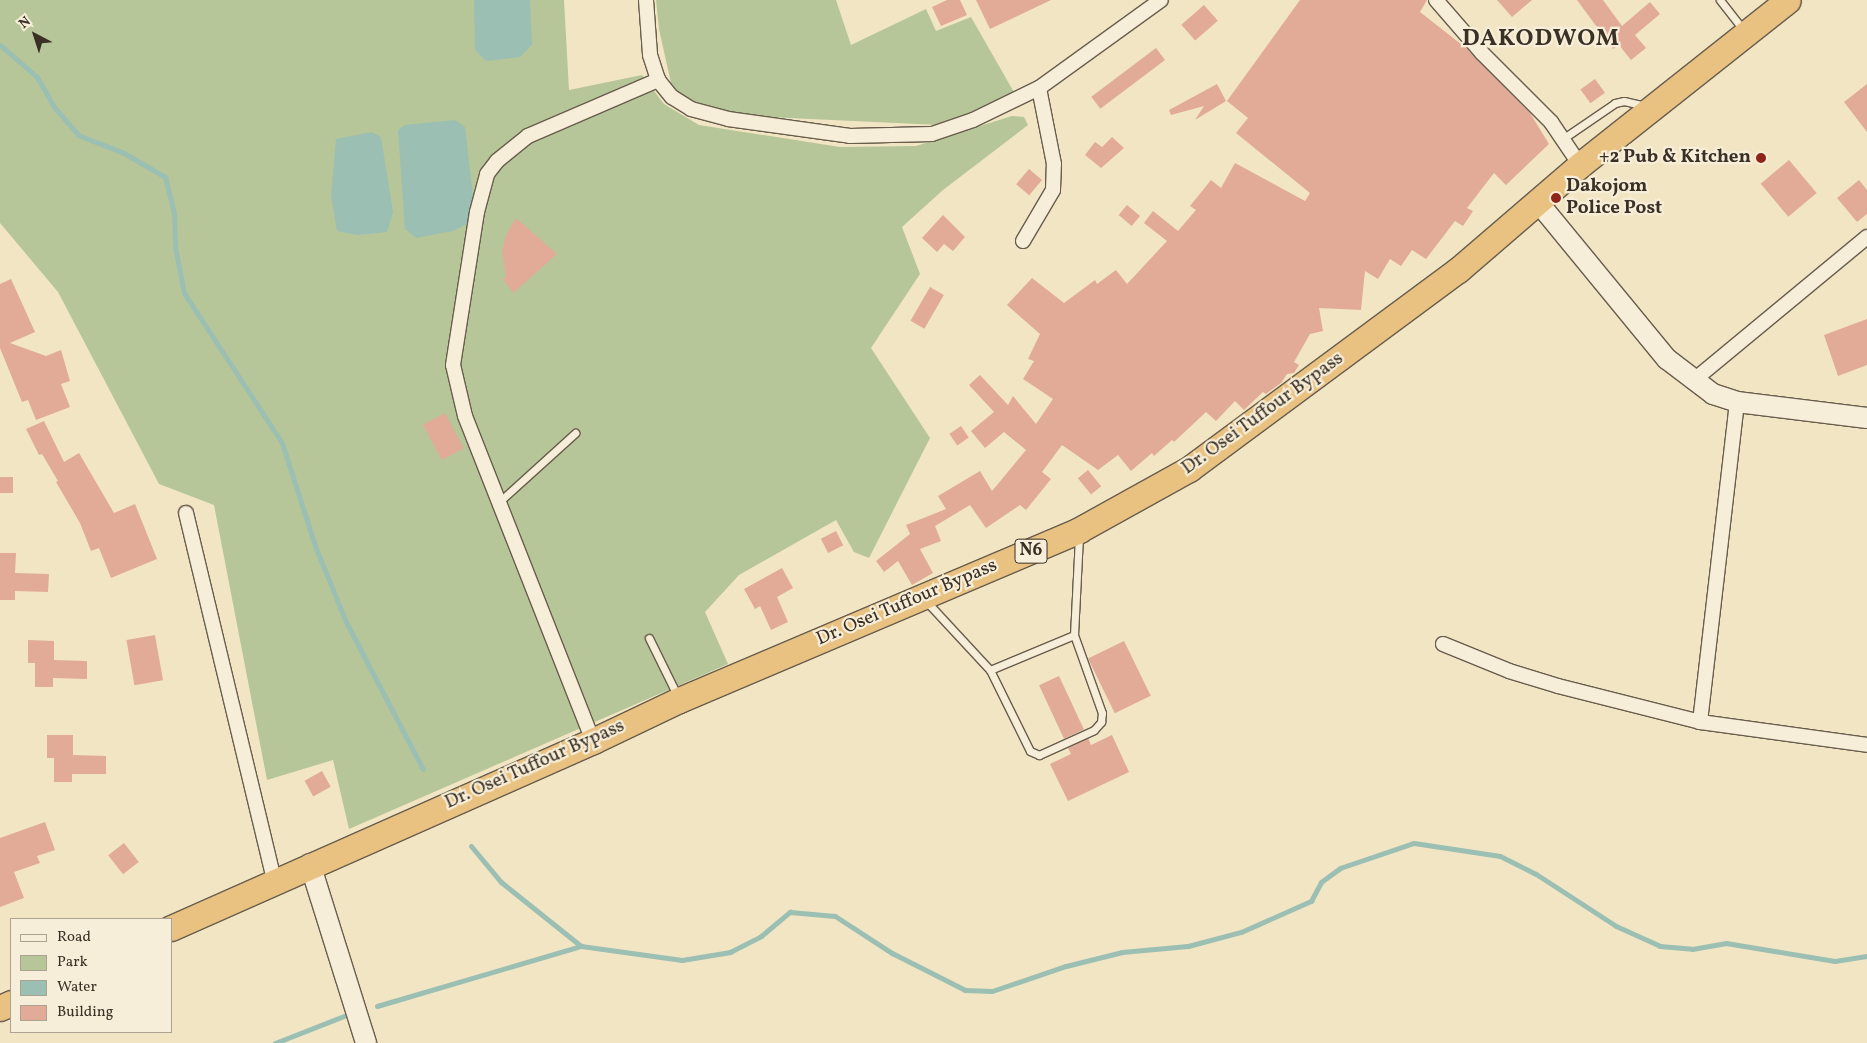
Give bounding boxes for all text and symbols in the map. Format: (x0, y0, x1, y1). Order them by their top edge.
north arrow (10, 10, 60, 60)
text: N (15, 13, 35, 34)
district label: DAKODWOM (1461, 26, 1621, 54)
place label: +2 Pub & Kitchen (1599, 147, 1751, 169)
marker: +2 Pub & Kitchen (1755, 152, 1767, 164)
place label: Dakojom Police Post (1566, 176, 1662, 220)
marker: Dakojom Police Post (1550, 192, 1562, 204)
street label: Dr. Osei Tuffour Bypass (1178, 348, 1348, 480)
road number: N6 (1014, 536, 1048, 566)
street label: Dr. Osei Tuffour Bypass (813, 554, 1001, 652)
street label: Dr. Osei Tuffour Bypass (441, 715, 629, 815)
legend (10, 918, 172, 1033)
text: Road (57, 927, 91, 948)
text: Park (57, 952, 88, 973)
text: Water (57, 977, 97, 998)
text: Building (57, 1002, 113, 1023)

